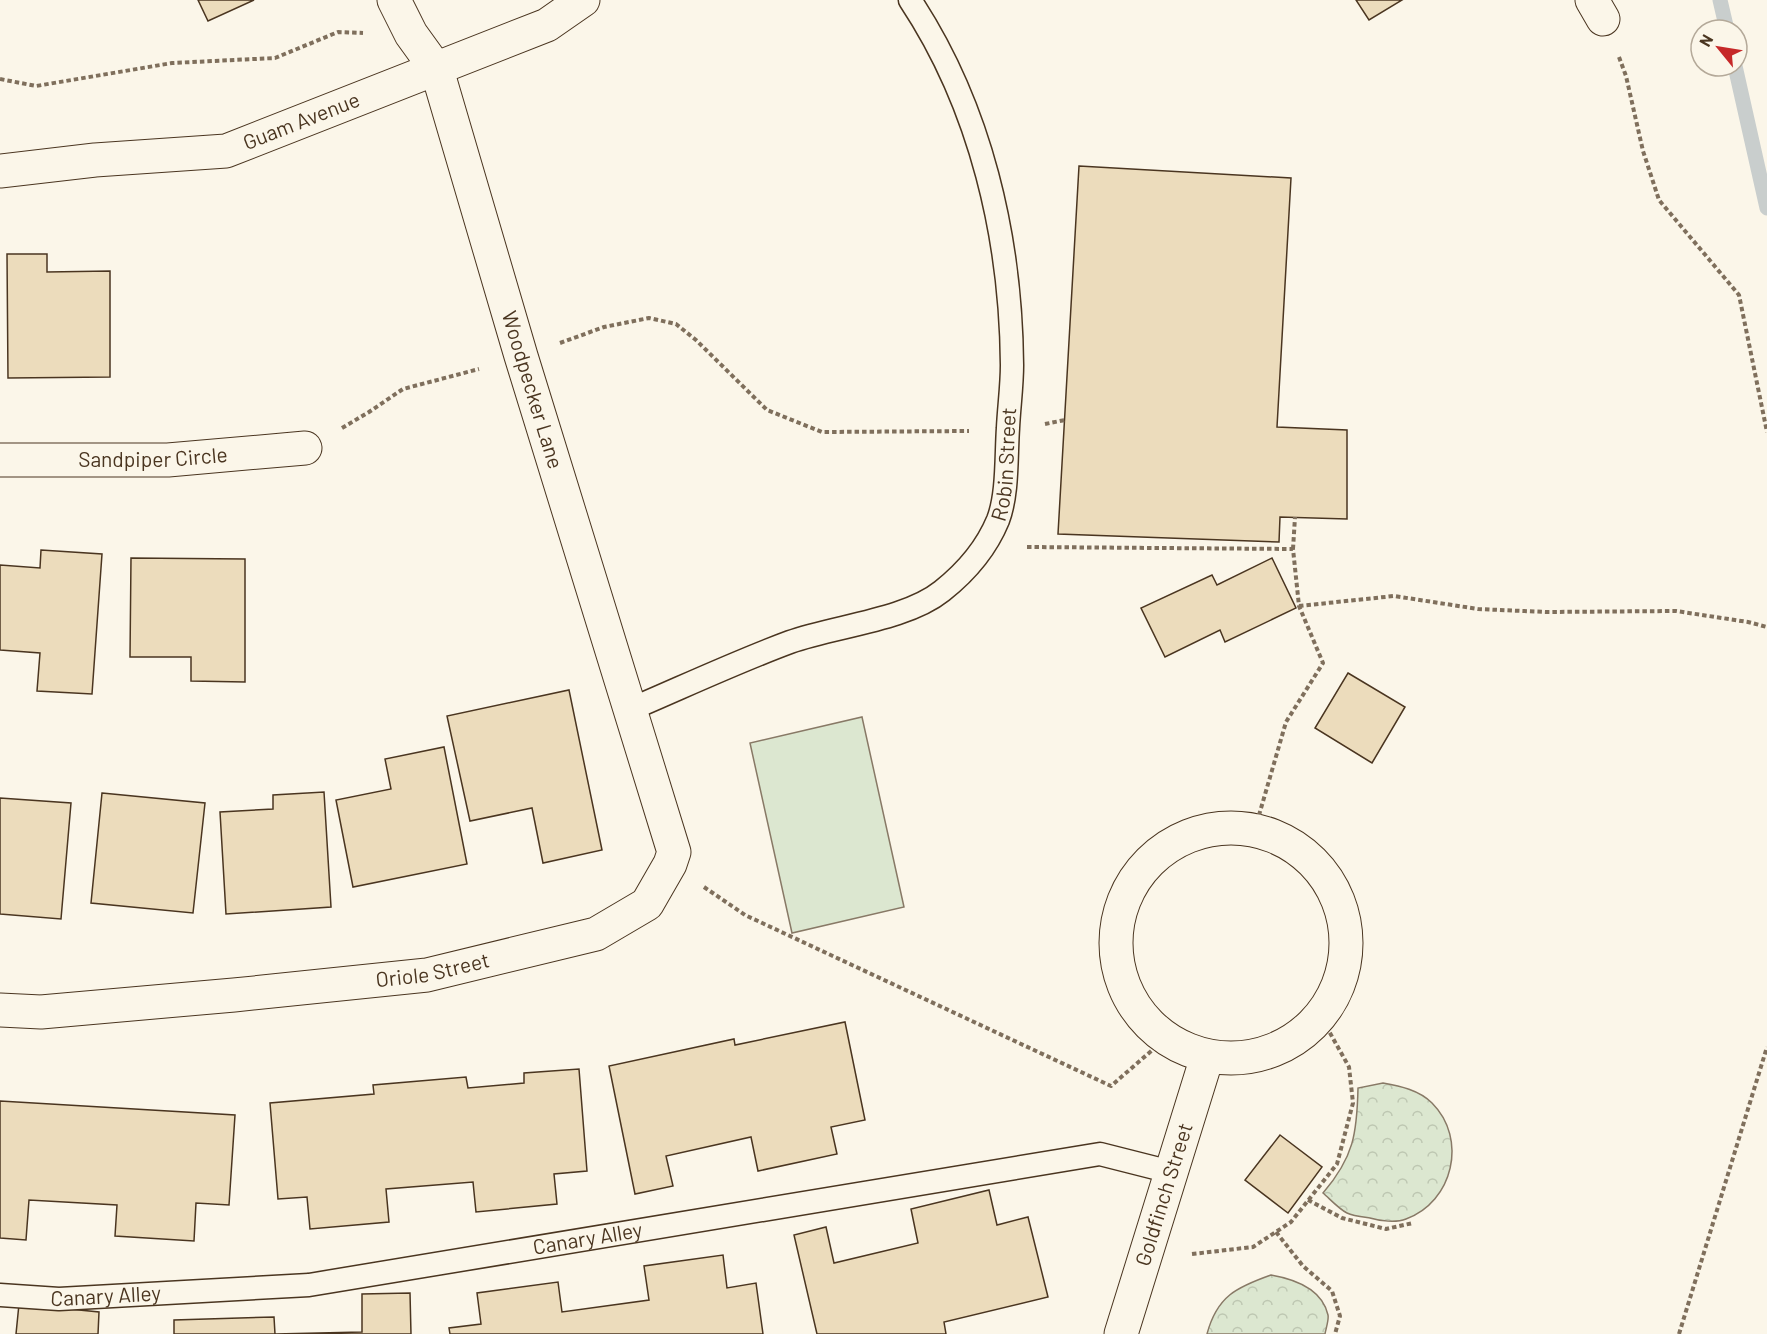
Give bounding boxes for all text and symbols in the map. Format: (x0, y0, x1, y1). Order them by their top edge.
north arrow (1689, 18, 1749, 78)
text: N (1695, 31, 1716, 50)
street label: Guam Avenue (239, 86, 363, 154)
street label: Woodpecker Lane (498, 308, 569, 471)
street label: Robin Street (985, 406, 1020, 524)
street label: Sandpiper Circle (78, 441, 229, 471)
street label: Oriole Street (374, 946, 492, 991)
street label: Goldfinch Street (1129, 1120, 1197, 1269)
street label: Canary Alley (531, 1216, 644, 1259)
street label: Canary Alley (50, 1279, 162, 1310)

